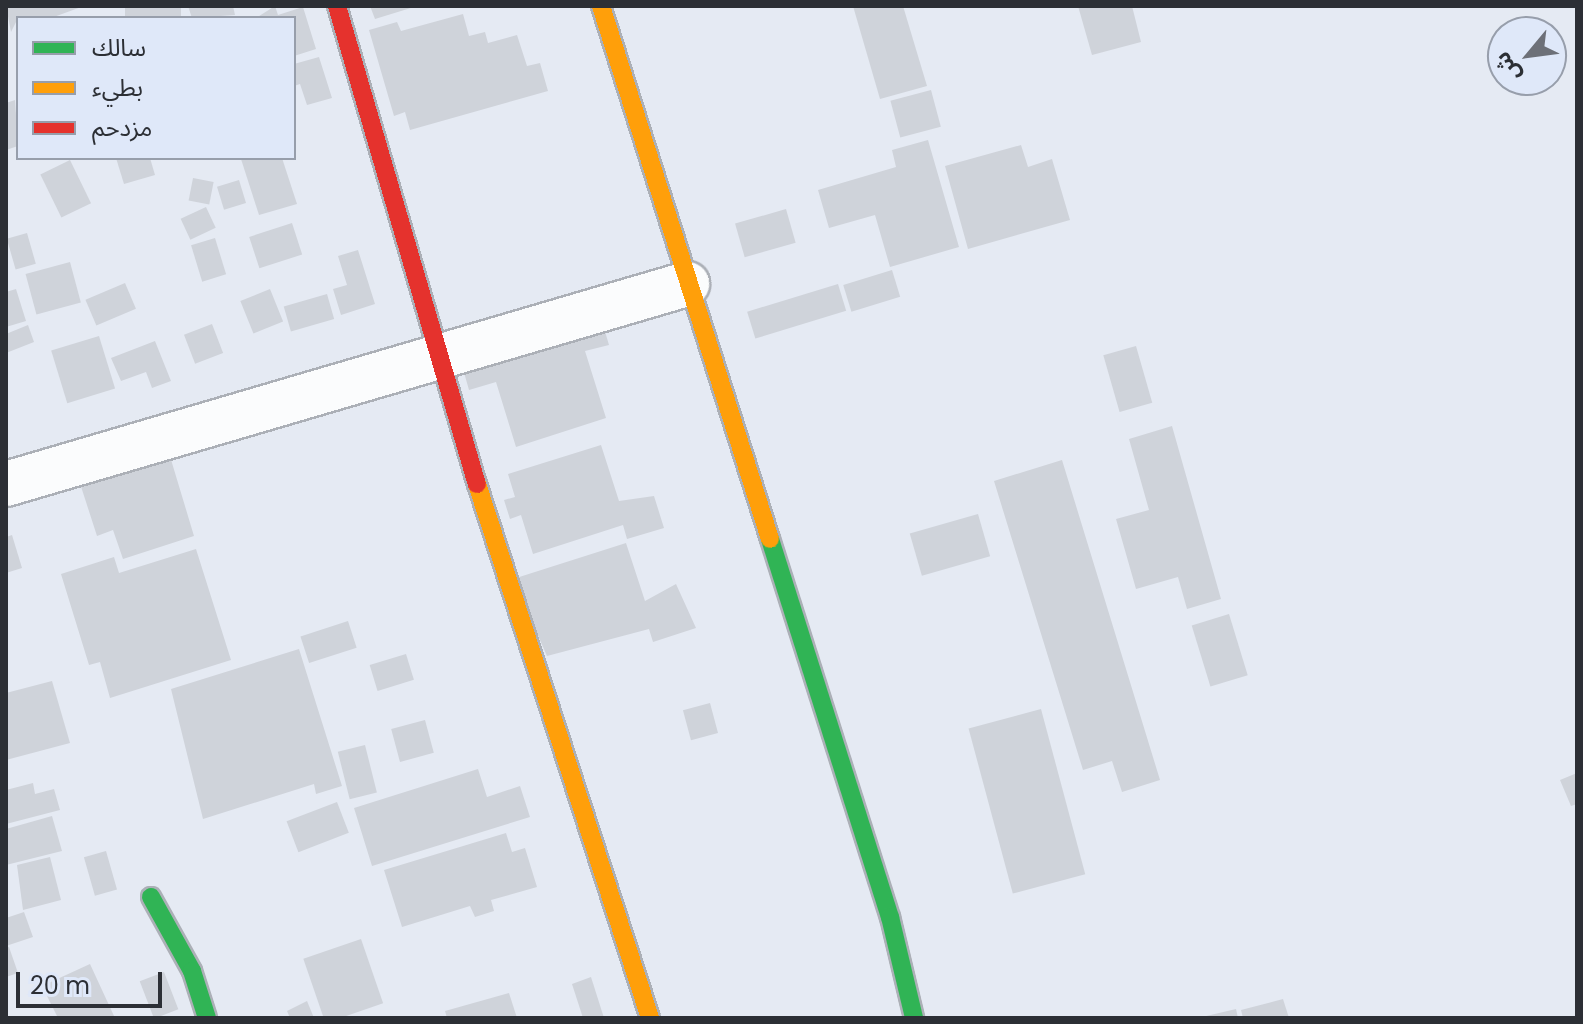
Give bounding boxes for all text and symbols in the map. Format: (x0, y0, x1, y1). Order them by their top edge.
legend (16, 16, 296, 160)
north arrow (1487, 16, 1567, 96)
text: سالك (92, 31, 146, 64)
text: ش (1486, 46, 1528, 88)
text: بطيء (92, 71, 143, 104)
text: مزدحم (92, 111, 152, 144)
scale bar (20, 956, 166, 1006)
text: 20 m (30, 969, 90, 1002)

